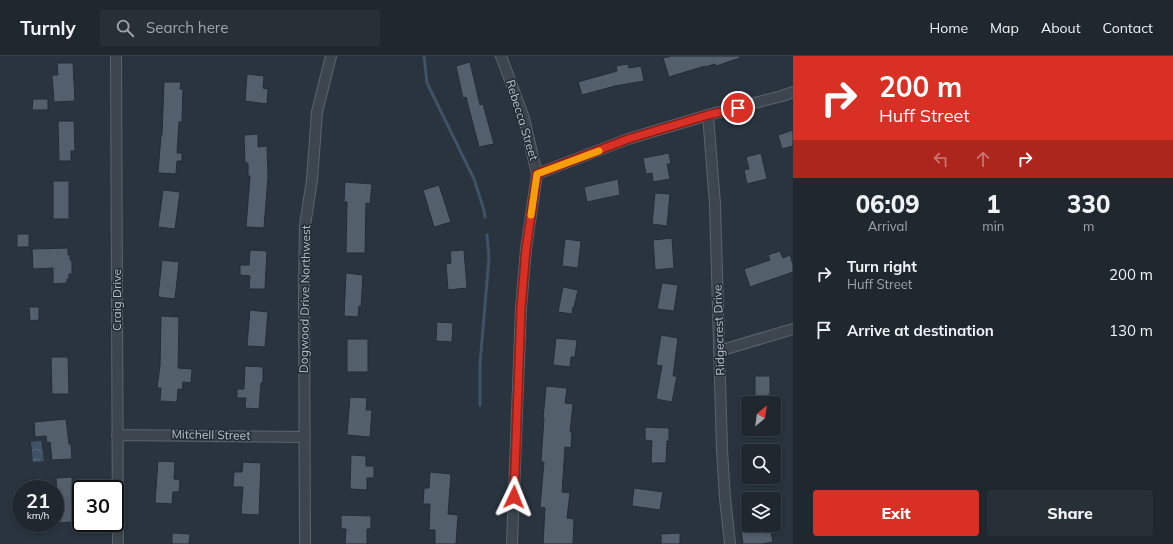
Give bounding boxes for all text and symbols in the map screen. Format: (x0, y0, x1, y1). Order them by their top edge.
search box (100, 10, 380, 46)
text: Turnly (20, 16, 76, 40)
icon: search (114, 17, 136, 39)
text: Search here (146, 18, 228, 37)
text: Home (929, 19, 968, 37)
text: Map (990, 19, 1019, 37)
text: About (1041, 19, 1081, 37)
text: Contact (1103, 19, 1153, 37)
text: 200 m (879, 69, 962, 104)
icon: right (813, 72, 865, 124)
street label: Rebecca Street (503, 78, 542, 162)
pin (721, 91, 755, 125)
icon: arrive (727, 97, 749, 119)
text: Huff Street (879, 104, 970, 127)
icon: left (930, 148, 952, 170)
icon: ahead (972, 148, 994, 170)
icon: right (1014, 148, 1036, 170)
text: 06:09 (856, 189, 920, 219)
text: 1 (986, 189, 1001, 219)
text: 330 (1067, 189, 1110, 219)
text: Arrival (868, 218, 908, 234)
text: min (982, 218, 1004, 234)
text: m (1083, 218, 1094, 234)
street label: Dogwood Drive Northwest (296, 225, 313, 373)
text: Turn right (847, 257, 917, 276)
icon: right (813, 263, 835, 285)
text: 200 m (1109, 265, 1153, 284)
street label: Craig Drive (109, 269, 124, 331)
text: Huff Street (847, 276, 912, 292)
street label: Ridgecrest Drive (709, 284, 728, 376)
icon: arrive (813, 319, 835, 341)
text: Arrive at destination (847, 321, 994, 340)
text: 130 m (1109, 321, 1153, 340)
north arrow (741, 396, 781, 436)
map controls (741, 396, 781, 532)
street label: Mitchell Street (171, 426, 251, 443)
button: search (741, 444, 781, 484)
position arrow (493, 476, 535, 518)
speed limit sign: 30 (72, 480, 124, 532)
text: 21 (26, 488, 50, 513)
button: Exit (813, 490, 979, 536)
button: Share (987, 490, 1153, 536)
button: layers (741, 492, 781, 532)
text: km/h (27, 509, 49, 522)

